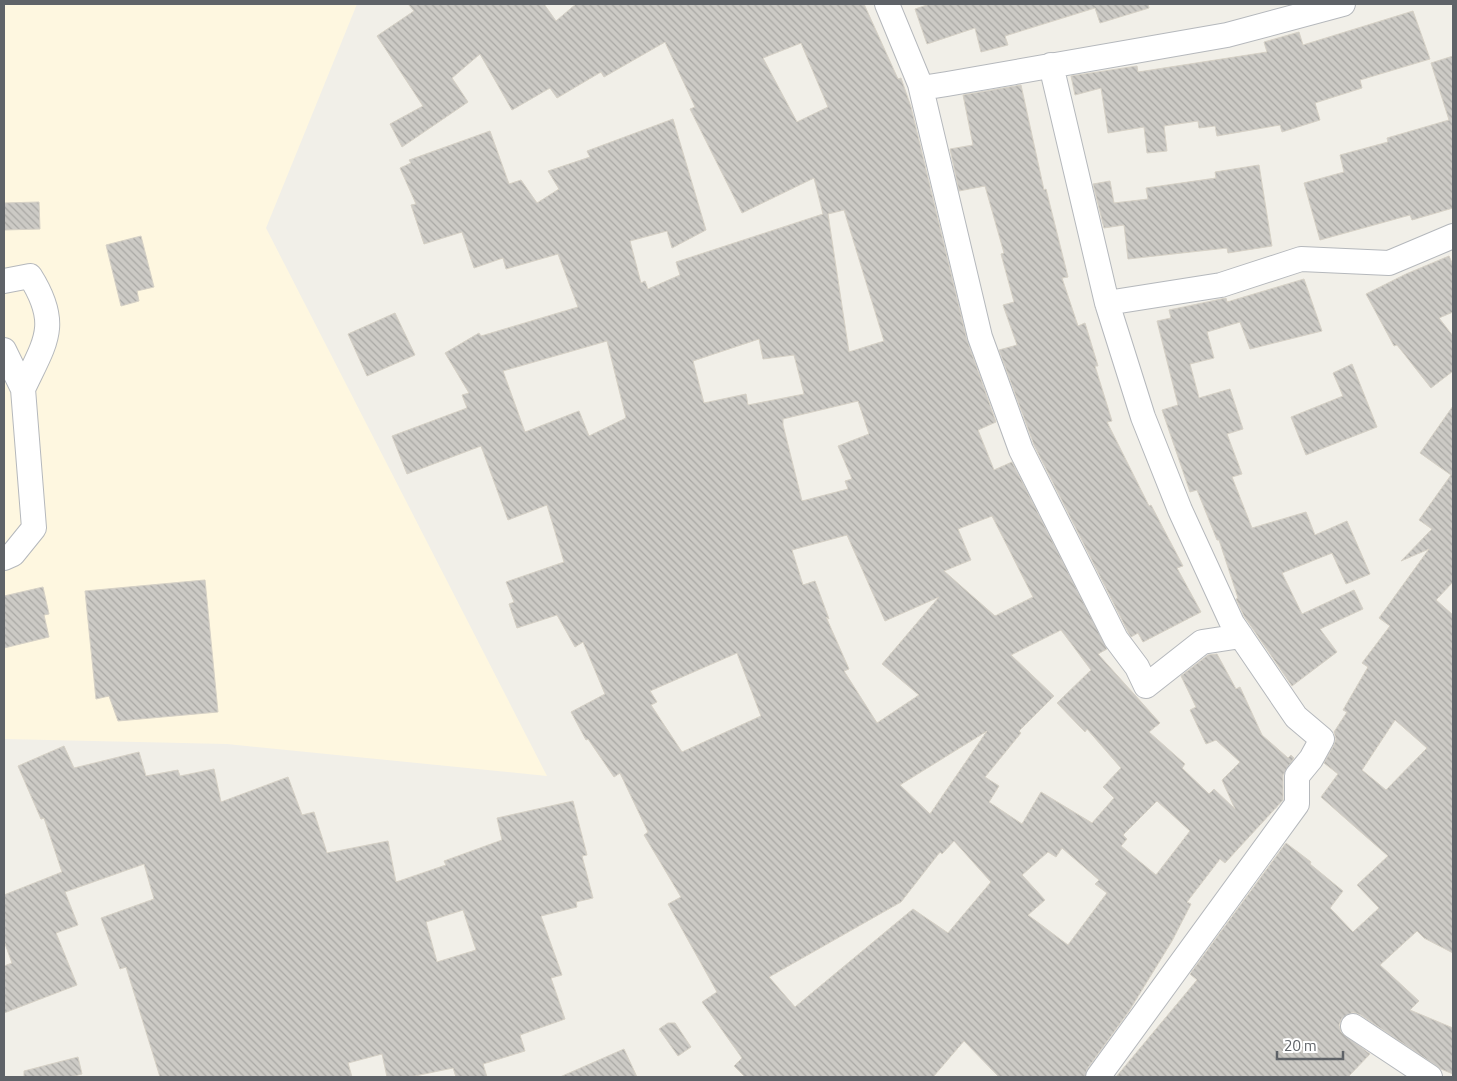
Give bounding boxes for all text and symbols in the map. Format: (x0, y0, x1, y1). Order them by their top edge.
scale bar (1277, 1028, 1343, 1060)
text: 20 m (1284, 1034, 1317, 1057)

